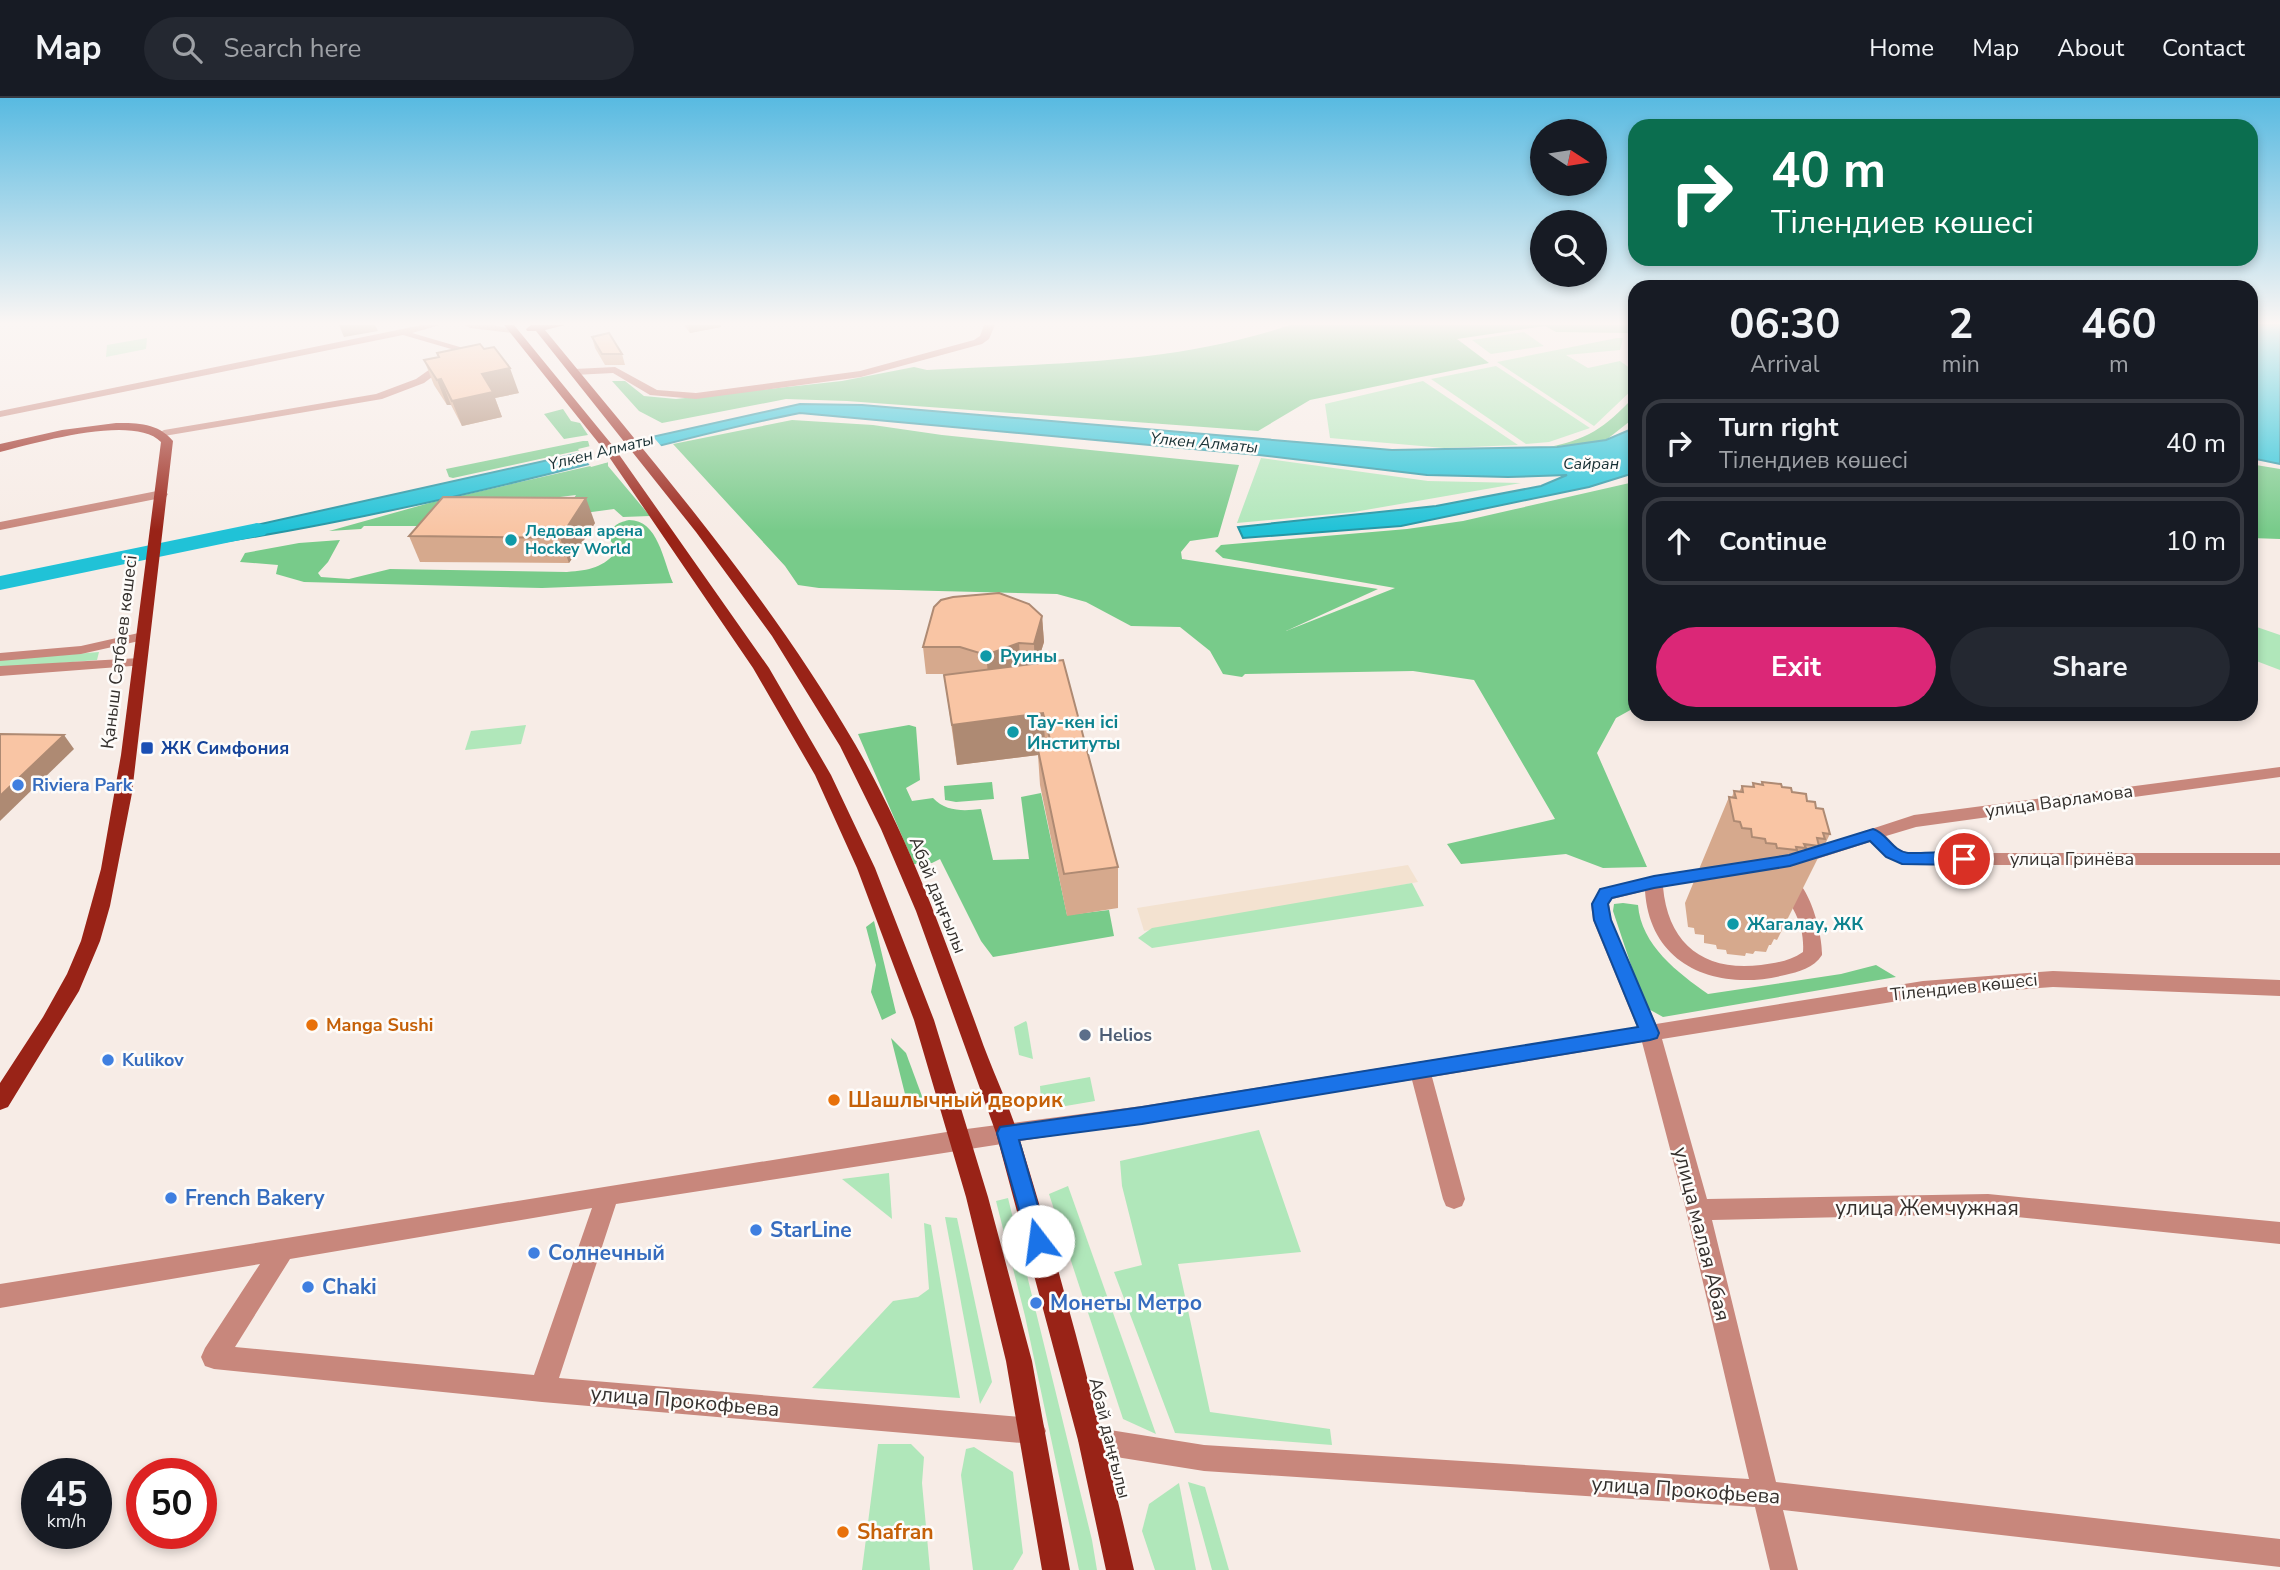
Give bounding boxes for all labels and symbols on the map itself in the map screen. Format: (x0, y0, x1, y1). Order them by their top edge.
north arrow (1530, 119, 1606, 196)
water label: Үлкен Алматы (1149, 427, 1259, 459)
water label: Үлкен Алматы (546, 428, 656, 476)
water label: Сайран (1563, 453, 1619, 475)
place label: Ледовая арена Hockey World (525, 520, 643, 560)
marker: Ледовая арена Hockey World (503, 532, 519, 548)
street label: Қаныш Сәтбаев көшесі (95, 554, 143, 750)
place label: Руины (1000, 644, 1057, 668)
marker: Руины (978, 648, 994, 664)
place label: Тау-кен ісі Институты (1027, 710, 1121, 755)
marker: Тау-кен ісі Институты (1005, 724, 1021, 740)
place label: ЖК Симфония (161, 736, 289, 760)
marker: ЖК Симфония (139, 740, 155, 756)
place label: Riviera Park (32, 773, 133, 797)
marker: Riviera Park (10, 777, 26, 793)
street label: улица Варламова (1984, 779, 2134, 823)
pin (1934, 829, 1994, 889)
street label: Абай даңғылы (904, 833, 972, 957)
street label: улица Гринёва (2010, 847, 2134, 871)
place label: Жагалау, ЖК (1747, 912, 1864, 936)
marker: Жагалау, ЖК (1725, 916, 1741, 932)
street label: Тілендиев көшесі (1889, 967, 2039, 1007)
place label: Manga Sushi (326, 1013, 433, 1037)
marker: Manga Sushi (304, 1017, 320, 1033)
place label: Helios (1099, 1023, 1152, 1047)
marker: Helios (1077, 1027, 1093, 1043)
place label: Kulikov (122, 1048, 184, 1072)
marker: Kulikov (100, 1052, 116, 1068)
place label: Шашлычный дворик (848, 1086, 1063, 1114)
marker: Шашлычный дворик (826, 1092, 842, 1108)
street label: улица малая Абая (1667, 1144, 1737, 1324)
place label: French Bakery (185, 1184, 325, 1212)
marker: French Bakery (163, 1190, 179, 1206)
street label: улица Жемчужная (1835, 1194, 2019, 1222)
position arrow (1001, 1204, 1075, 1278)
place label: StarLine (770, 1216, 852, 1244)
marker: StarLine (748, 1222, 764, 1238)
place label: Солнечный (548, 1239, 665, 1267)
marker: Солнечный (526, 1245, 542, 1261)
place label: Chaki (322, 1273, 377, 1301)
marker: Chaki (300, 1279, 316, 1295)
place label: Монеты Метро (1050, 1289, 1202, 1317)
marker: Монеты Метро (1028, 1295, 1044, 1311)
street label: Абай даңғылы (1083, 1375, 1137, 1501)
street label: улица Прокофьева (589, 1379, 781, 1423)
speed limit sign: 50 (126, 1458, 217, 1549)
street label: улица Прокофьева (1591, 1469, 1781, 1511)
place label: Shafran (857, 1518, 934, 1546)
marker: Shafran (835, 1524, 851, 1540)

